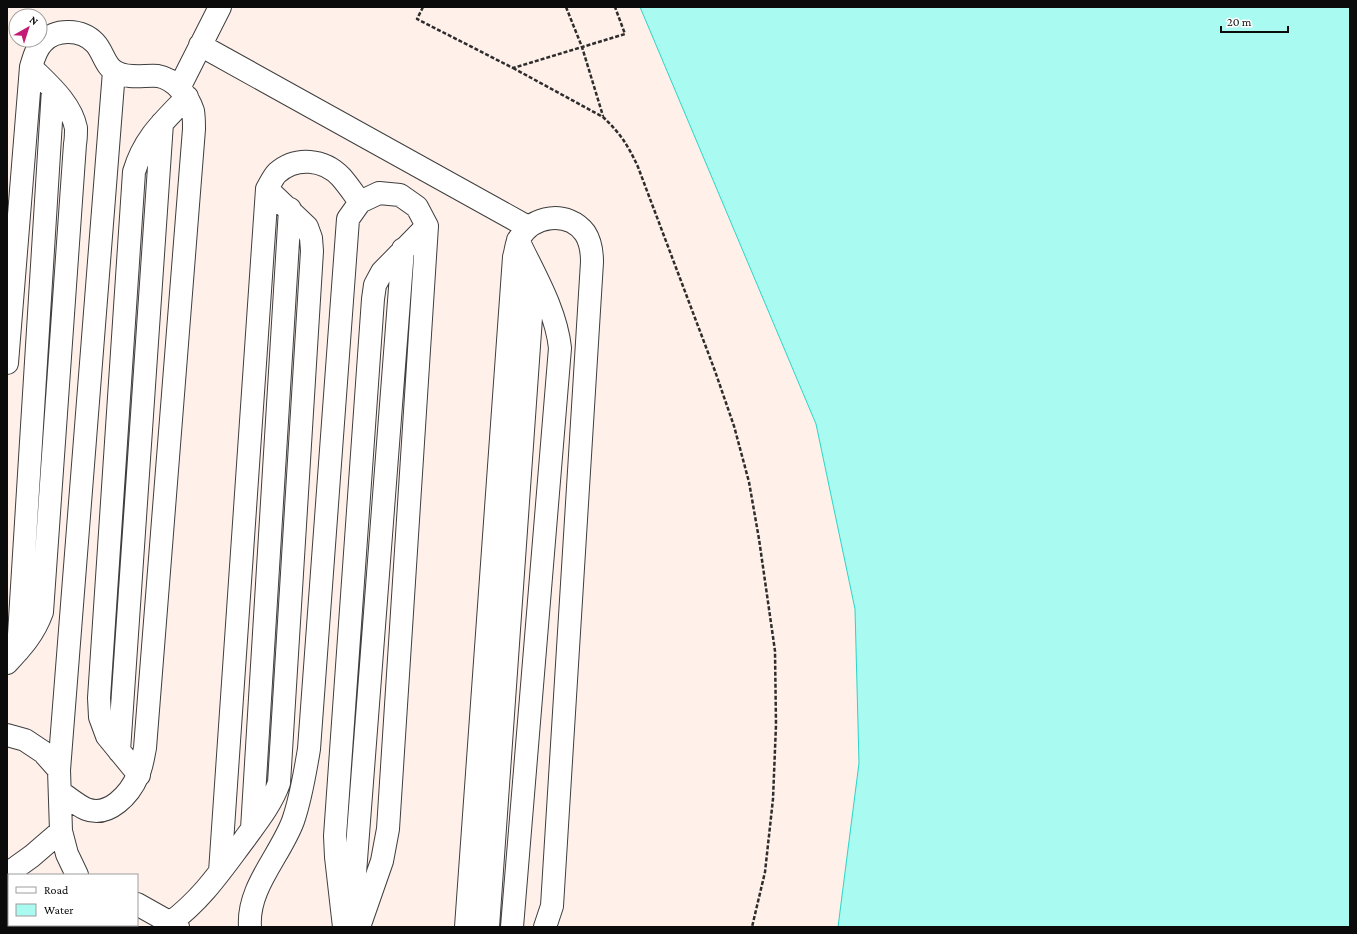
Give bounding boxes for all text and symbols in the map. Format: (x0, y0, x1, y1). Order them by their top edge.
north arrow (8, 8, 48, 48)
scale bar (1221, 8, 1288, 34)
text: N (28, 13, 41, 28)
text: 20 m (1227, 15, 1252, 29)
legend (8, 874, 138, 926)
text: Road (44, 883, 69, 897)
text: Water (44, 903, 74, 917)

